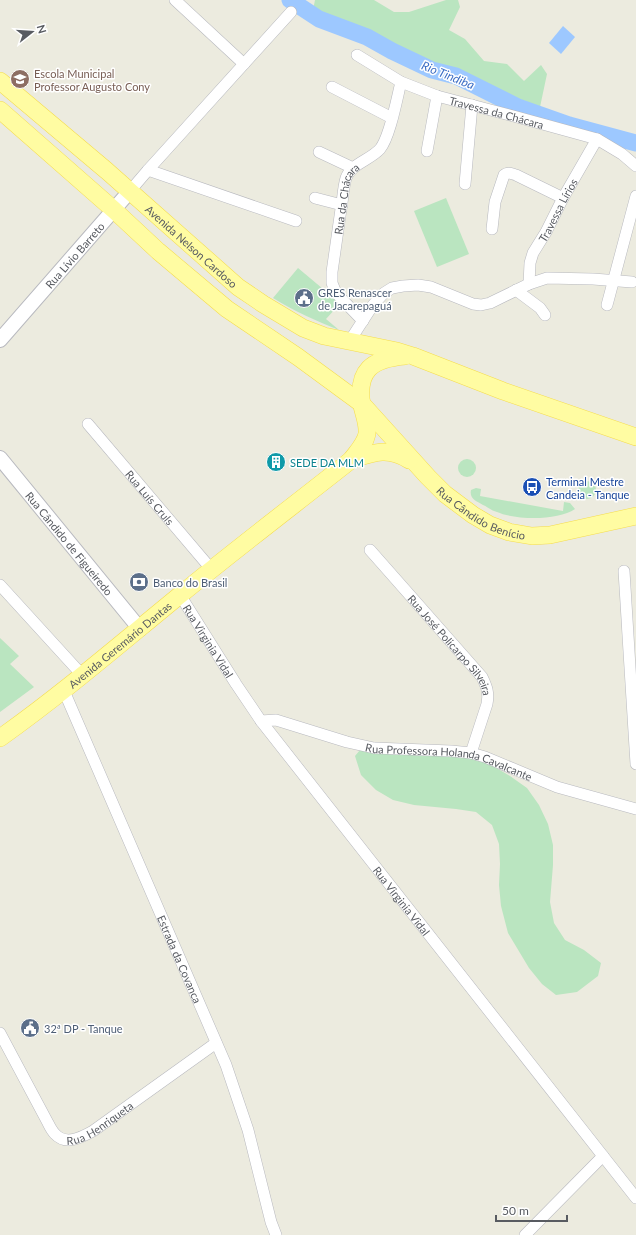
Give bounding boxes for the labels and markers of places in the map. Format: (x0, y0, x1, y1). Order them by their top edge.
place label: Escola Municipal Professor Augusto Cony (34, 67, 150, 93)
school or university icon: Escola Municipal Professor Augusto Cony (9, 68, 31, 90)
place label: GRES Renascer de Jacarepaguá (318, 286, 392, 312)
public building icon: GRES Renascer de Jacarepaguá (293, 287, 315, 309)
building icon: SEDE DA MLM (265, 451, 287, 473)
place label: SEDE DA MLM (290, 456, 364, 469)
place label: Terminal Mestre Candeia - Tanque (546, 475, 630, 501)
bus stop icon: Terminal Mestre Candeia - Tanque (521, 476, 543, 498)
bank icon: Banco do Brasil (128, 571, 150, 593)
place label: Banco do Brasil (153, 576, 227, 589)
public building icon: 32ª DP - Tanque (19, 1017, 41, 1039)
place label: 32ª DP - Tanque (44, 1022, 123, 1035)

